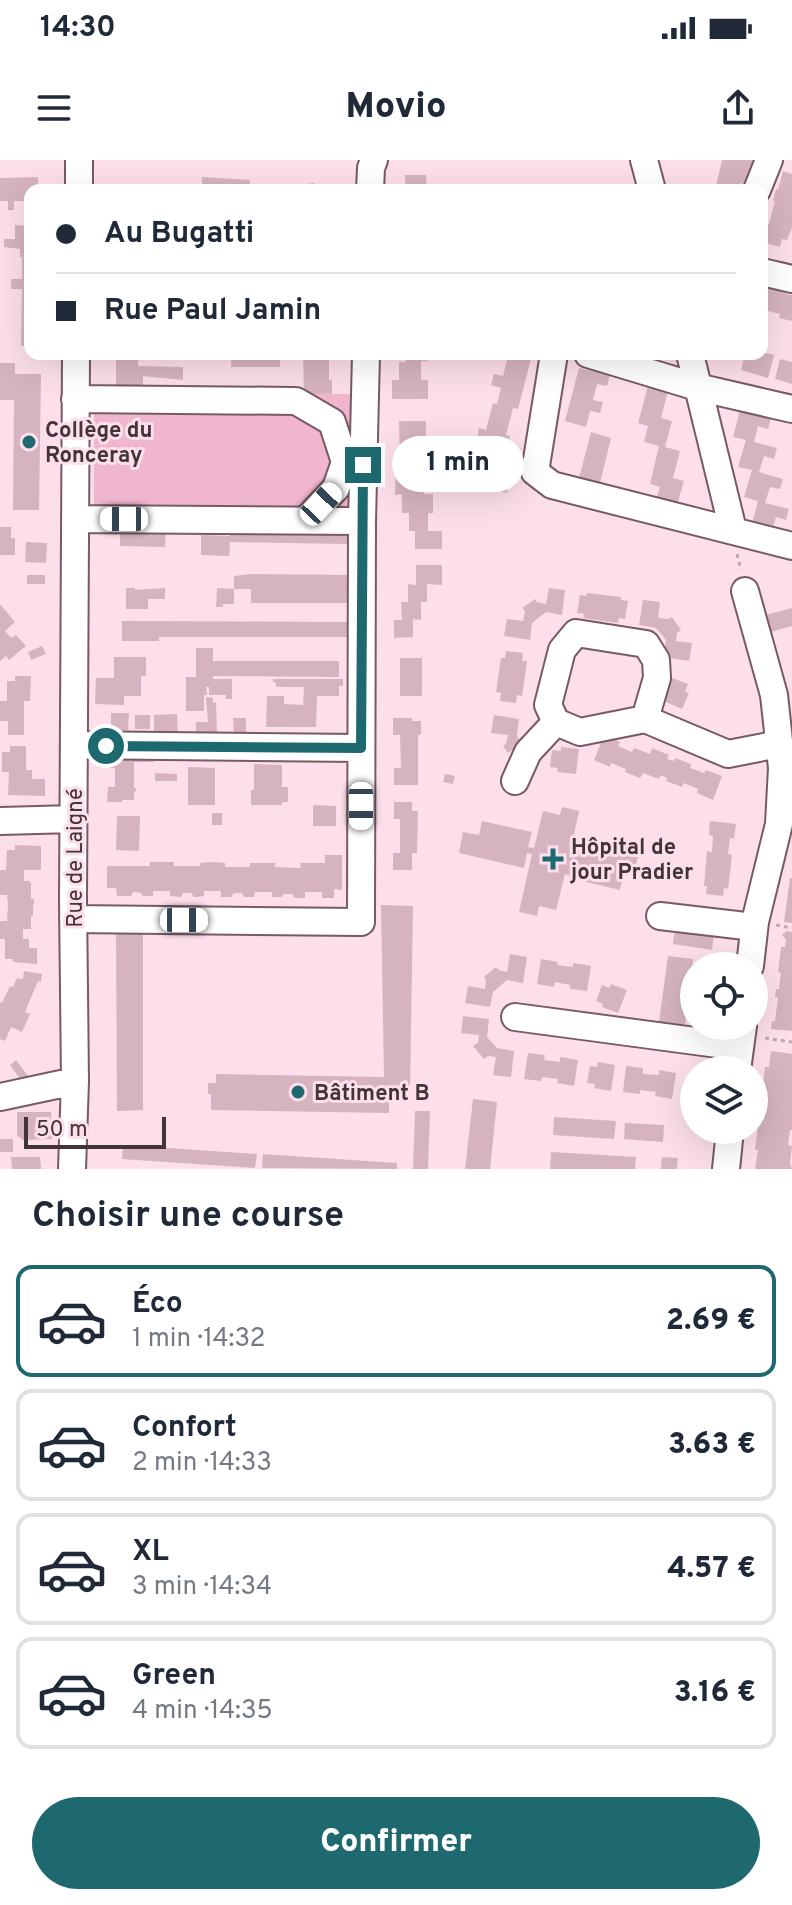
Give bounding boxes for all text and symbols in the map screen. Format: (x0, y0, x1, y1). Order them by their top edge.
text: 14:30 (40, 10, 116, 47)
text: Movio (346, 85, 446, 131)
icon: menu (32, 86, 76, 130)
icon: share (716, 86, 760, 130)
text: Au Bugatti (104, 216, 254, 253)
text: Rue Paul Jamin (104, 293, 321, 330)
place label: Collège du Ronceray (45, 418, 152, 470)
marker: Collège du Ronceray (20, 433, 38, 451)
callout: 1 min (391, 437, 523, 493)
route end (345, 447, 381, 483)
text: 1 min (426, 447, 490, 480)
car (296, 478, 346, 530)
car (100, 507, 148, 531)
route start (88, 728, 124, 764)
car (349, 782, 373, 830)
street label: Rue de Laigné (63, 788, 90, 928)
place label: Hôpital de jour Pradier (569, 835, 693, 887)
marker: Hôpital de jour Pradier (542, 848, 564, 870)
car (160, 908, 208, 932)
map controls (680, 952, 768, 1144)
button: locate (680, 952, 768, 1040)
button: layers (680, 1056, 768, 1144)
place label: Bâtiment B (314, 1081, 430, 1108)
marker: Bâtiment B (289, 1083, 307, 1101)
scale bar (24, 1113, 166, 1149)
text: 50 m (36, 1117, 88, 1144)
text: Choisir une course (32, 1194, 344, 1240)
icon: car (36, 1285, 108, 1357)
text: Éco (132, 1286, 183, 1323)
text: 2.69 € (666, 1303, 756, 1340)
text: 1 min · 14:32 (132, 1323, 266, 1356)
icon: car (36, 1409, 108, 1481)
text: Confort (132, 1410, 237, 1447)
text: 3.63 € (668, 1427, 756, 1464)
text: 2 min · 14:33 (132, 1447, 272, 1480)
icon: car (36, 1533, 108, 1605)
text: XL (132, 1534, 169, 1571)
text: 4.57 € (667, 1551, 756, 1588)
text: 3 min · 14:34 (132, 1571, 272, 1604)
icon: car (36, 1657, 108, 1729)
text: Green (132, 1658, 216, 1695)
text: 3.16 € (674, 1675, 756, 1712)
text: 4 min · 14:35 (132, 1695, 273, 1728)
button: Confirmer (32, 1797, 760, 1889)

